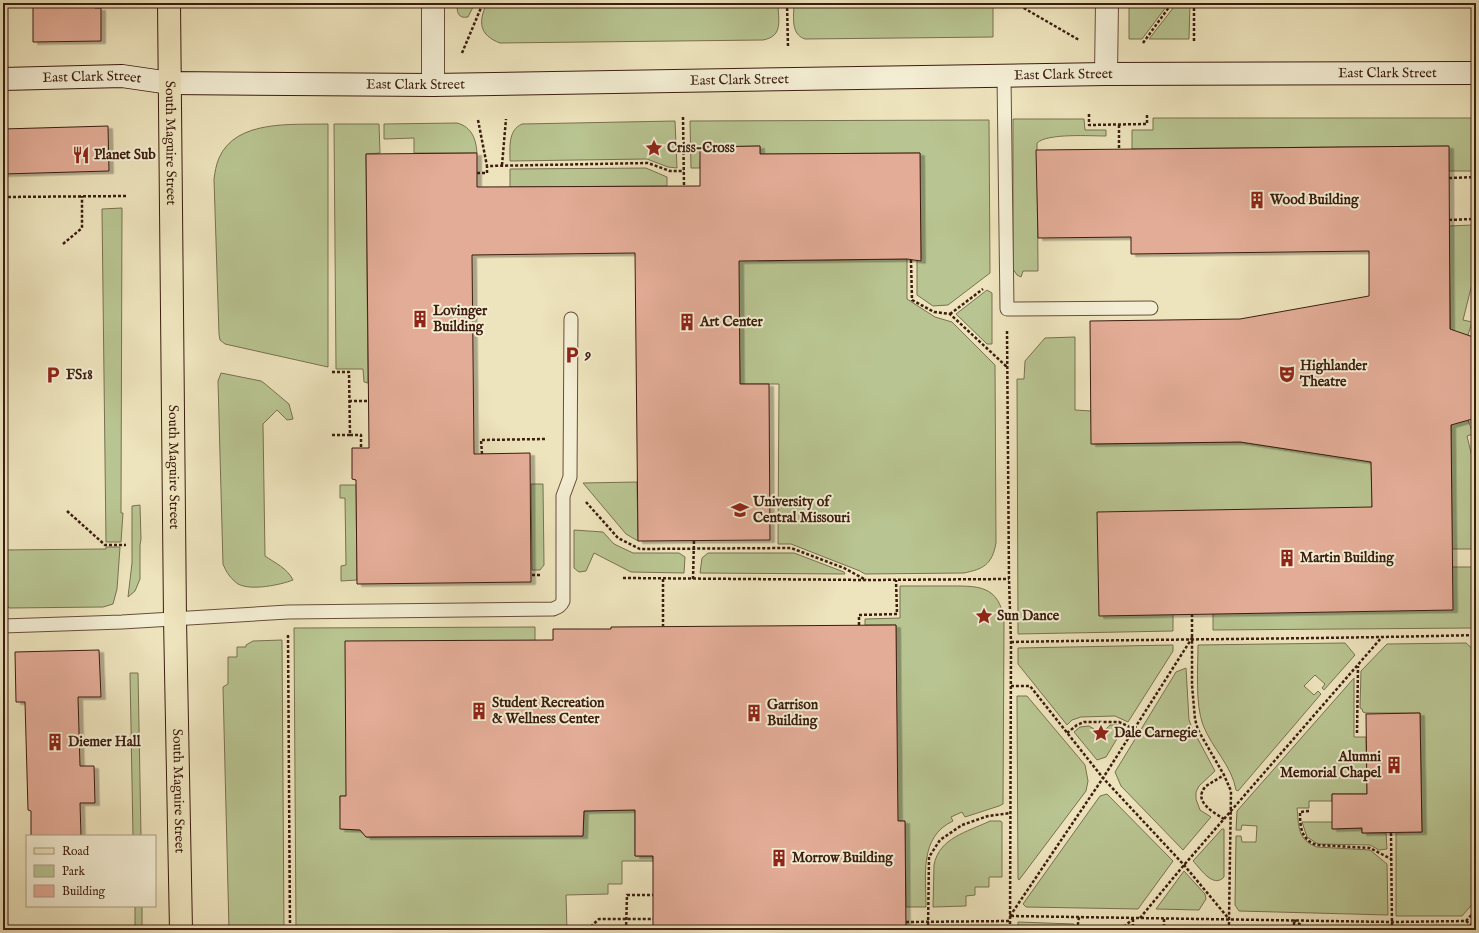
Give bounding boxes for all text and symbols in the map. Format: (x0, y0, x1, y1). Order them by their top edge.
street label: East Clark Street (1338, 64, 1437, 82)
street label: East Clark Street (1014, 65, 1113, 85)
street label: East Clark Street (42, 67, 143, 88)
street label: East Clark Street (690, 70, 789, 90)
street label: East Clark Street (366, 75, 465, 94)
street label: South Maguire Street (161, 81, 180, 206)
place icon: Criss-Cross (644, 138, 664, 158)
place label: Criss-Cross (667, 139, 735, 157)
restaurant icon: Planet Sub (71, 145, 91, 165)
place label: Planet Sub (94, 146, 156, 164)
building icon: Wood Building (1247, 190, 1267, 210)
place label: Wood Building (1269, 191, 1360, 209)
place label: Lovinger Building (433, 302, 488, 336)
building icon: Lovinger Building (410, 309, 430, 329)
building icon: Art Center (677, 312, 697, 332)
place label: Art Center (699, 313, 764, 331)
parking icon: 9 (562, 345, 582, 365)
place label: 9 (584, 346, 591, 364)
place label: Highlander Theatre (1299, 357, 1368, 391)
theatre icon: Highlander Theatre (1277, 364, 1297, 384)
parking icon: FS18 (43, 365, 63, 385)
place label: FS18 (66, 366, 93, 384)
street label: South Maguire Street (164, 405, 183, 530)
place label: University of Central Missouri (752, 493, 850, 527)
school or university icon: University of Central Missouri (730, 500, 750, 520)
building icon: Martin Building (1277, 548, 1297, 568)
place label: Martin Building (1300, 549, 1395, 567)
place icon: Sun Dance (974, 606, 994, 626)
place label: Sun Dance (997, 607, 1060, 625)
place label: Student Recreation & Wellness Center (492, 694, 605, 728)
place label: Garrison Building (767, 696, 819, 730)
building icon: Student Recreation & Wellness Center (469, 701, 489, 721)
building icon: Garrison Building (744, 703, 764, 723)
place icon: Dale Carnegie (1091, 723, 1111, 743)
place label: Dale Carnegie (1114, 724, 1198, 742)
street label: South Maguire Street (168, 728, 189, 854)
building icon: Diemer Hall (45, 732, 65, 752)
place label: Diemer Hall (68, 733, 142, 751)
place label: Alumni Memorial Chapel (1280, 748, 1382, 782)
building icon: Alumni Memorial Chapel (1384, 755, 1404, 775)
legend (26, 835, 156, 907)
text: Road (62, 844, 90, 859)
building icon: Morrow Building (769, 848, 789, 868)
place label: Morrow Building (792, 849, 894, 867)
text: Park (62, 864, 85, 879)
text: Building (62, 884, 106, 899)

